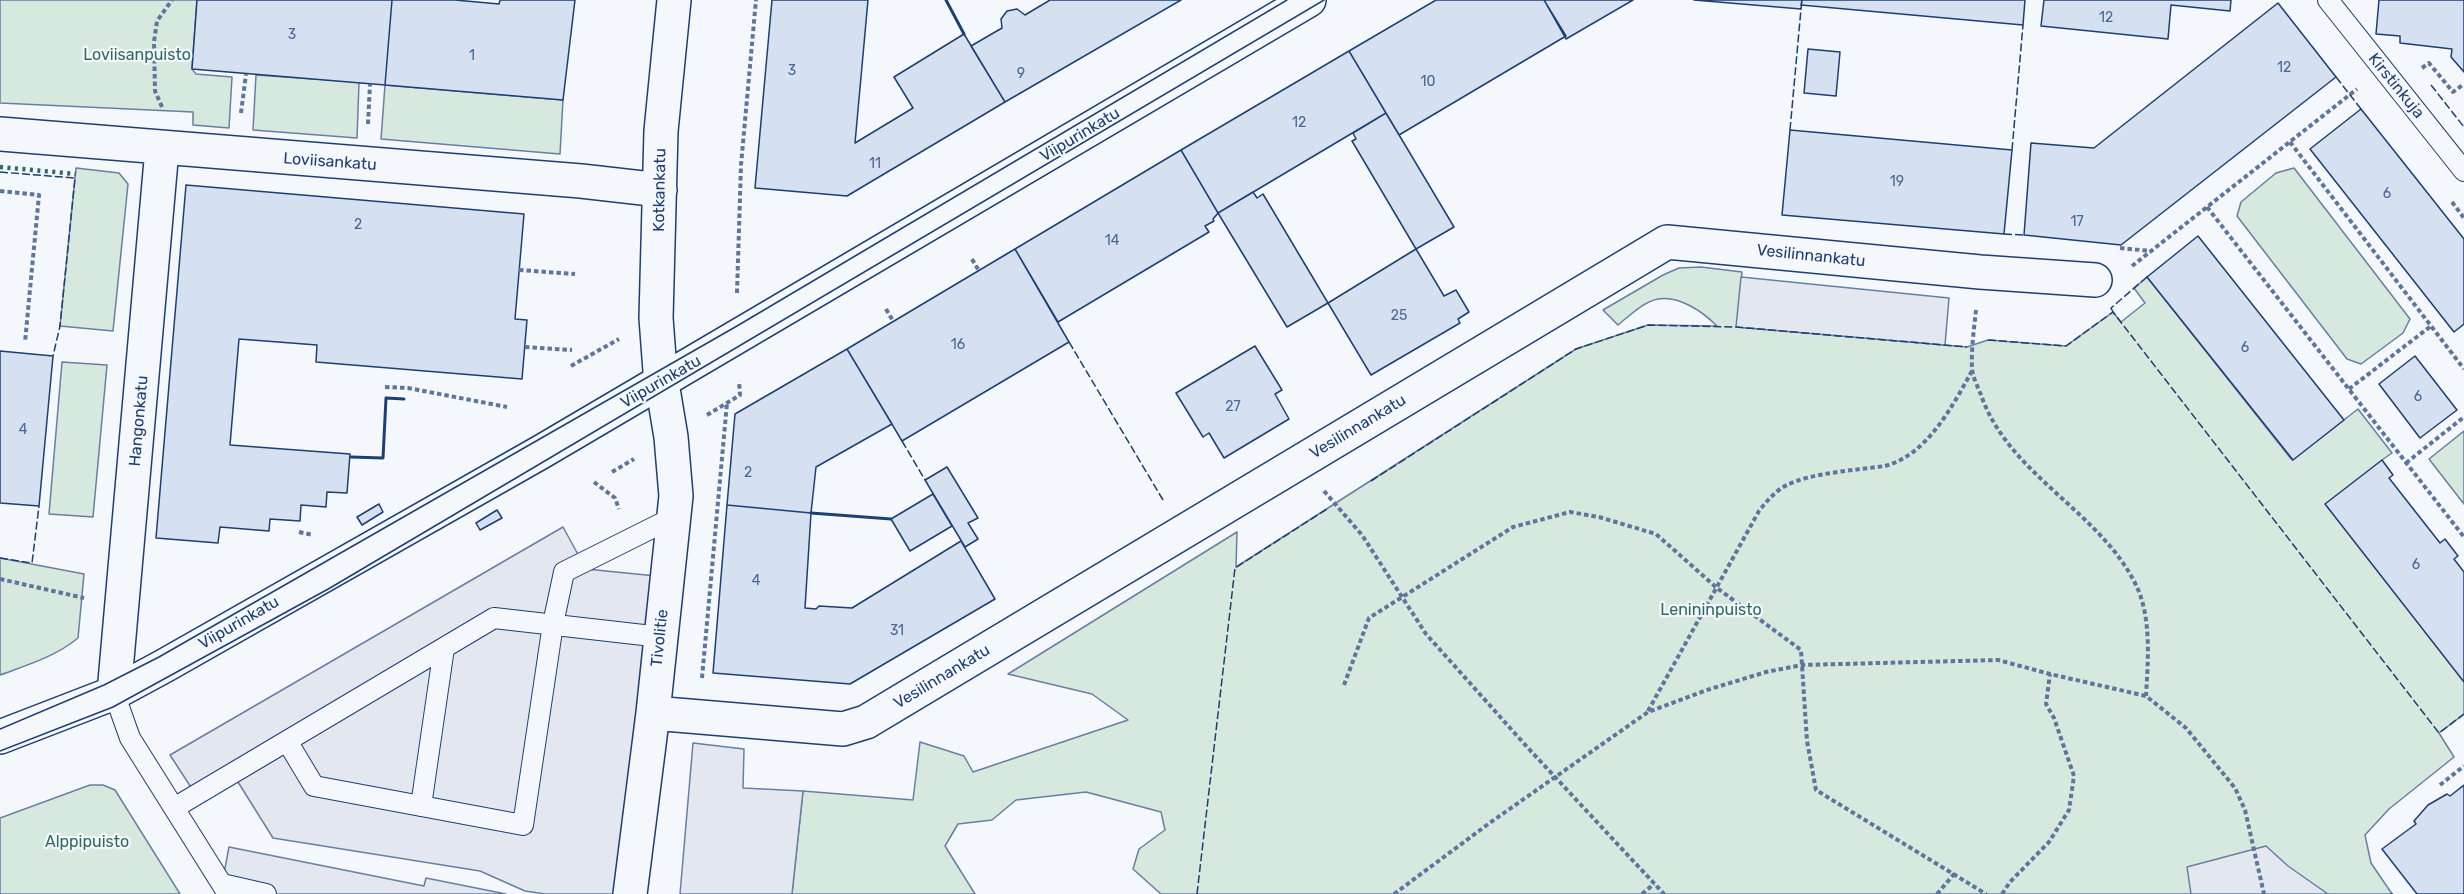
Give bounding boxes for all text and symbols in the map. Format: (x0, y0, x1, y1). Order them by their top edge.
house number: 12 (2099, 10, 2113, 26)
house number: 3 (288, 27, 296, 43)
park label: Loviisanpuisto (83, 45, 191, 65)
house number: 1 (469, 48, 475, 64)
street label: Kirstinkuja (2364, 50, 2428, 122)
house number: 12 (2277, 60, 2291, 76)
house number: 3 (788, 63, 796, 79)
house number: 9 (1017, 66, 1025, 82)
house number: 10 (1421, 74, 1435, 90)
street label: Viipurinkatu (1037, 104, 1123, 166)
house number: 12 (1292, 115, 1306, 131)
street label: Kotkankatu (650, 148, 670, 232)
street label: Loviisankatu (283, 149, 377, 175)
house number: 11 (869, 156, 881, 172)
house number: 19 (1890, 174, 1904, 190)
house number: 6 (2383, 186, 2391, 202)
house number: 17 (2070, 214, 2084, 230)
house number: 2 (354, 217, 362, 233)
house number: 14 (1105, 233, 1119, 249)
street label: Vesilinnankatu (1756, 241, 1866, 271)
house number: 25 (1391, 308, 1407, 324)
house number: 16 (951, 337, 965, 353)
house number: 6 (2241, 340, 2249, 356)
street label: Viipurinkatu (617, 351, 705, 413)
street label: Hangonkatu (125, 375, 153, 467)
house number: 6 (2414, 389, 2422, 405)
street label: Vesilinnankatu (1306, 391, 1410, 463)
house number: 27 (1225, 399, 1241, 415)
house number: 4 (19, 422, 27, 438)
house number: 2 (744, 465, 752, 481)
house number: 6 (2412, 557, 2420, 573)
house number: 4 (752, 573, 760, 589)
street label: Viipurinkatu (195, 592, 283, 654)
park label: Lenininpuisto (1660, 600, 1762, 620)
street label: Tivolitie (647, 608, 673, 668)
house number: 31 (890, 623, 904, 639)
street label: Vesilinnankatu (890, 641, 994, 713)
park label: Alppipuisto (45, 832, 129, 852)

